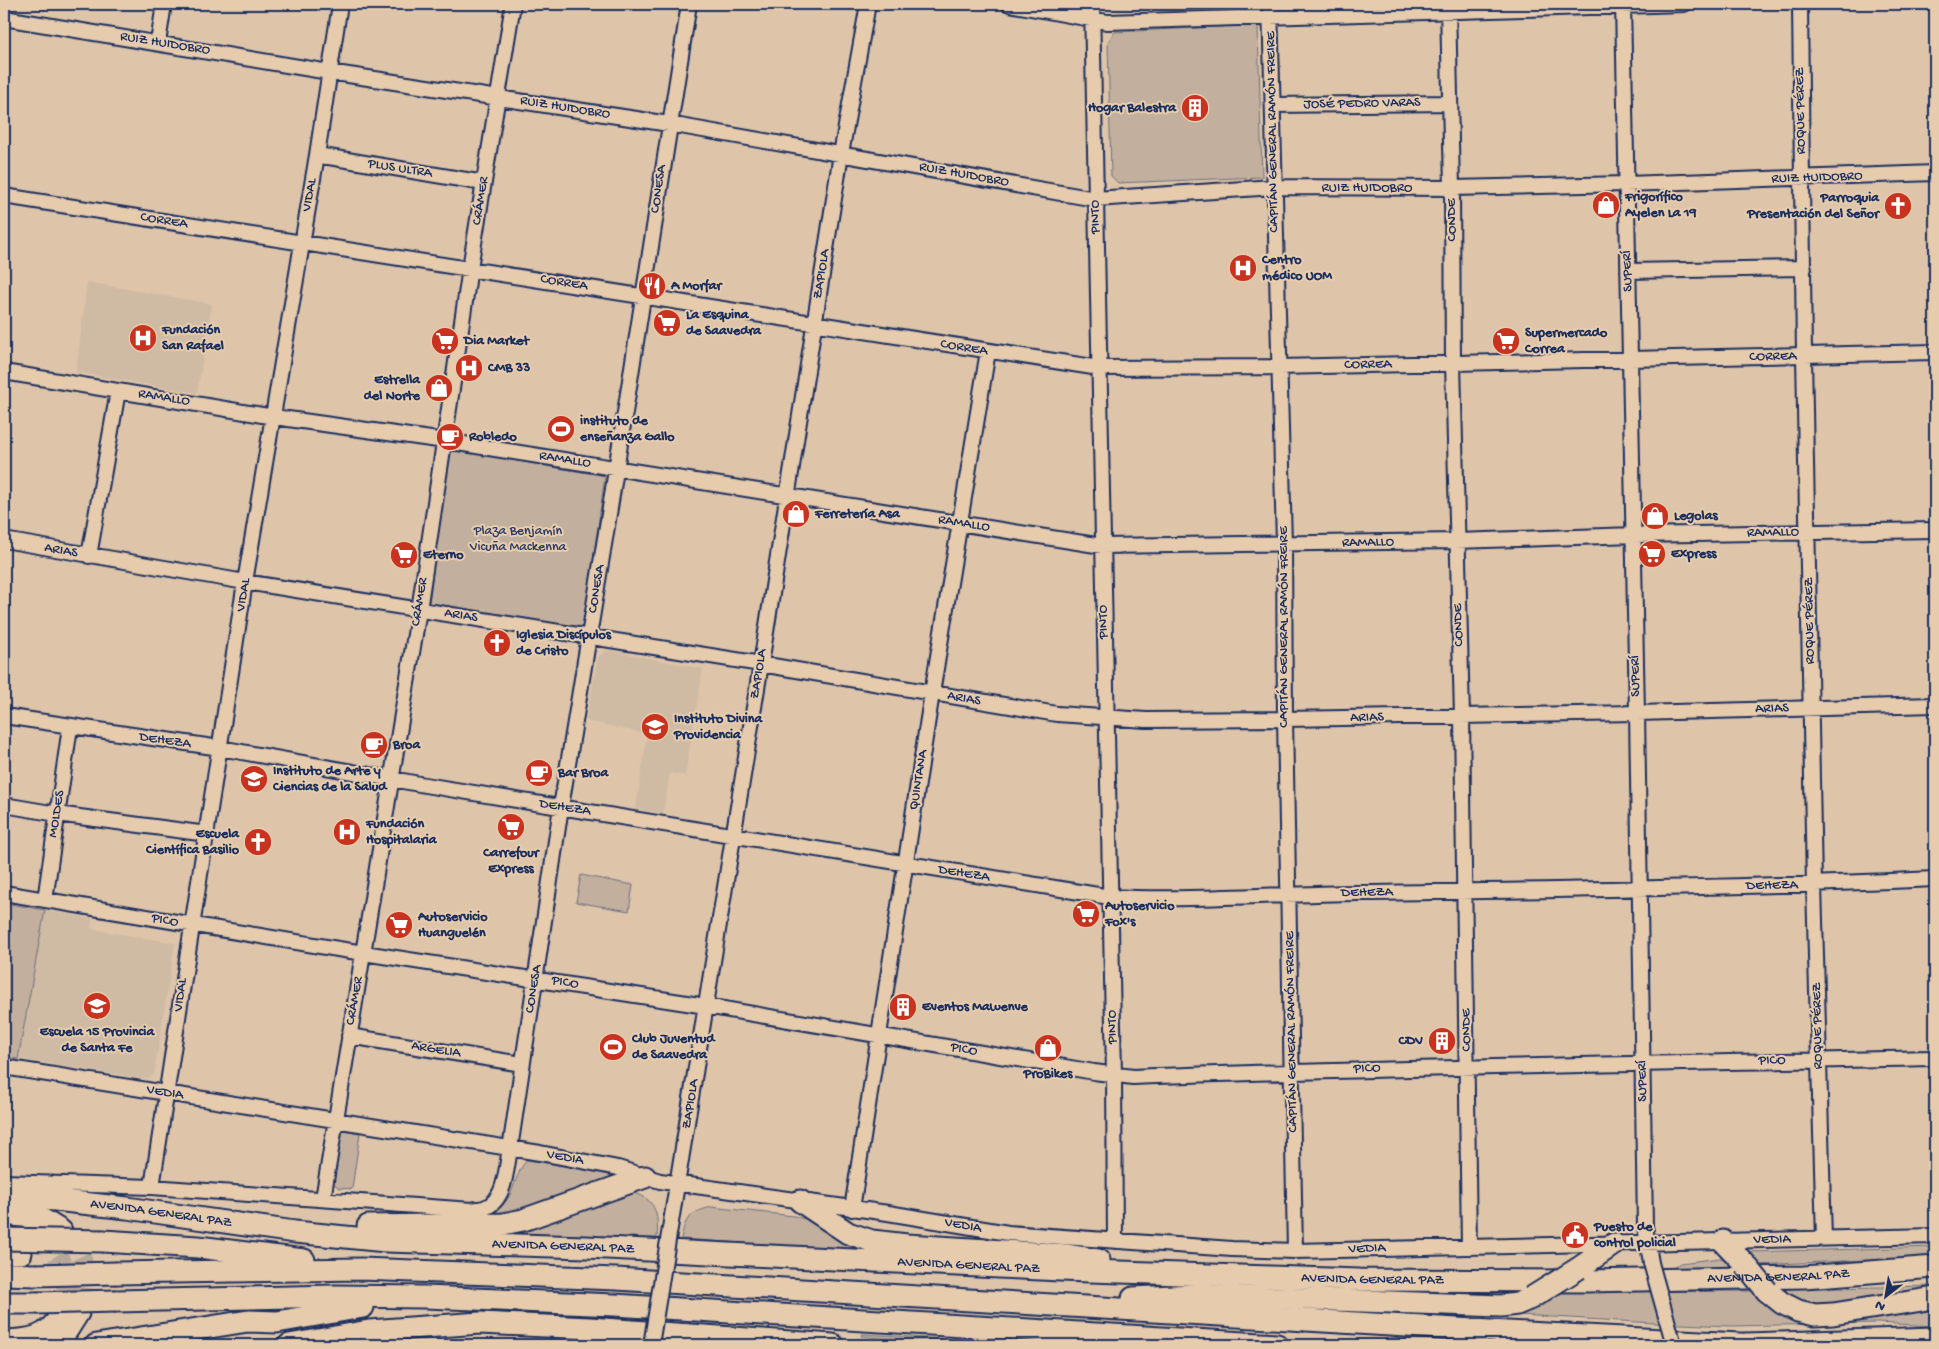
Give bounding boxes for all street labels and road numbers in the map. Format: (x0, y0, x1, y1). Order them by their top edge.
street label: RUIZ HUIDOBRO (119, 28, 212, 60)
street label: CAPITÁN GENERAL RAMÓN FREIRE (1263, 30, 1283, 233)
street label: ROQUE PÉREZ (1792, 66, 1810, 155)
street label: RUIZ HUIDOBRO (519, 92, 612, 124)
street label: JOSÉ PEDRO VARAS (1303, 94, 1421, 114)
street label: PLUS ULTRA (366, 155, 434, 183)
street label: RUIZ HUIDOBRO (918, 159, 1011, 191)
street label: CONESA (647, 163, 671, 214)
street label: RUIZ HUIDOBRO (1771, 168, 1863, 188)
street label: CRÁMER (469, 175, 493, 227)
street label: VIDAL (299, 176, 321, 214)
street label: RUIZ HUIDOBRO (1321, 180, 1413, 197)
street label: CONDE (1444, 197, 1461, 242)
street label: PINTO (1087, 199, 1105, 235)
street label: CORREA (139, 209, 190, 233)
street label: ZAPIOLA (810, 247, 834, 300)
street label: SUPERÍ (1619, 249, 1637, 292)
street label: CORREA (539, 271, 590, 295)
street label: CORREA (939, 336, 990, 360)
street label: CORREA (1749, 348, 1798, 366)
street label: CORREA (1344, 356, 1393, 374)
street label: RAMALLO (137, 386, 192, 411)
street label: RAMALLO (538, 448, 593, 473)
street label: RAMALLO (937, 512, 992, 537)
street label: RAMALLO (1747, 524, 1800, 542)
street label: CAPITÁN GENERAL RAMÓN FREIRE (1276, 525, 1293, 728)
street label: RAMALLO (1342, 534, 1395, 552)
street label: ARIAS (43, 540, 80, 562)
street label: CONESA (585, 563, 609, 614)
street label: VIDAL (233, 576, 255, 614)
street label: CRÁMER (408, 576, 432, 628)
street label: ROQUE PÉREZ (1801, 576, 1819, 665)
street label: CONDE (1450, 602, 1468, 647)
street label: PINTO (1095, 604, 1113, 640)
street label: ARIAS (443, 605, 479, 627)
street label: ZAPIOLA (747, 647, 771, 700)
street label: SUPERÍ (1627, 654, 1645, 697)
street label: ARIAS (946, 688, 983, 710)
street label: ARIAS (1755, 700, 1790, 718)
street label: ARIAS (1350, 709, 1385, 727)
street label: DEHEZA (137, 729, 193, 753)
street label: QUINTANA (906, 748, 932, 811)
street label: MOLDES (45, 789, 69, 839)
street label: DEHEZA (537, 795, 593, 821)
street label: DEHEZA (936, 861, 992, 887)
street label: DEHEZA (1745, 877, 1799, 895)
street label: DEHEZA (1340, 884, 1394, 902)
street label: PICO (149, 910, 180, 932)
street label: CAPITÁN GENERAL RAMÓN FREIRE (1282, 930, 1302, 1133)
street label: CONESA (522, 963, 546, 1014)
street label: PICO (549, 972, 580, 994)
street label: CRÁMER (342, 975, 368, 1027)
street label: VIDAL (170, 976, 192, 1014)
street label: ROQUE PÉREZ (1809, 981, 1827, 1070)
street label: CONDE (1458, 1007, 1476, 1052)
street label: PINTO (1104, 1009, 1122, 1045)
street label: ARGELIA (410, 1038, 463, 1062)
street label: PICO (948, 1039, 979, 1061)
street label: PICO (1757, 1052, 1786, 1070)
street label: SUPERÍ (1634, 1059, 1652, 1102)
street label: PICO (1352, 1060, 1381, 1078)
street label: ZAPIOLA (679, 1077, 703, 1130)
street label: VEDIA (144, 1082, 185, 1104)
street label: VEDIA (544, 1146, 586, 1170)
street label: AVENIDA GENERAL PAZ (89, 1195, 234, 1231)
street label: VEDIA (942, 1214, 984, 1238)
street label: VEDIA (1752, 1231, 1792, 1249)
street label: AVENIDA GENERAL PAZ (492, 1236, 636, 1258)
street label: VEDIA (1347, 1240, 1387, 1258)
street label: AVENIDA GENERAL PAZ (897, 1254, 1041, 1278)
street label: AVENIDA GENERAL PAZ (1707, 1265, 1851, 1287)
street label: AVENIDA GENERAL PAZ (1301, 1270, 1445, 1289)

